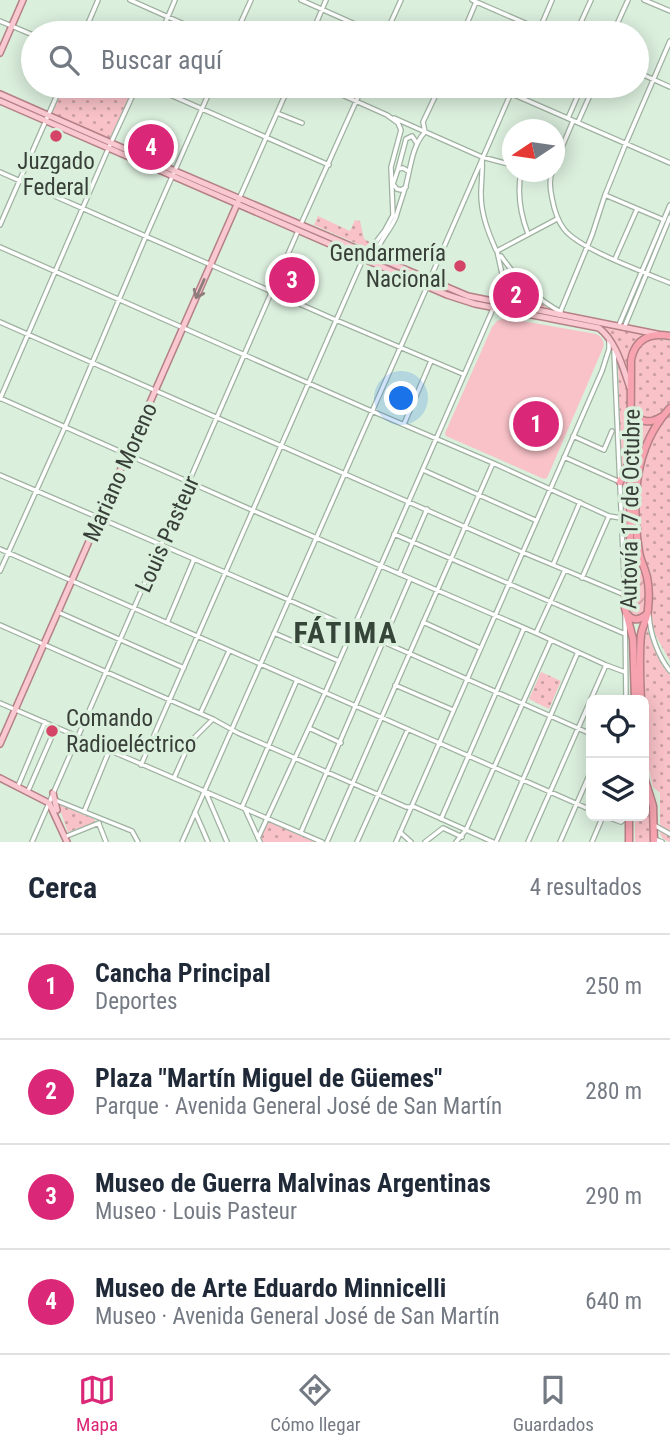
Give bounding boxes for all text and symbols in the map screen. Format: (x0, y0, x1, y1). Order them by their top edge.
search box (21, 21, 649, 98)
icon: search (45, 41, 83, 79)
text: Buscar aquí (101, 45, 222, 75)
north arrow (502, 119, 565, 182)
pin: 4 (128, 121, 174, 173)
marker: Juzgado Federal (48, 128, 64, 144)
place label: Juzgado Federal (17, 148, 95, 201)
place label: Gendarmería Nacional (330, 240, 446, 293)
pin: 3 (269, 254, 315, 306)
marker: Gendarmería Nacional (452, 258, 468, 274)
pin: 2 (493, 269, 539, 321)
one-way arrow (193, 277, 206, 299)
your location (384, 381, 418, 415)
pin: 1 (513, 398, 559, 450)
street label: Mariano Moreno (78, 399, 163, 546)
street label: Autovía 17 de Octubre (615, 409, 646, 609)
street label: Louis Pasteur (130, 472, 205, 597)
district label: FÁTIMA (294, 615, 398, 650)
map controls (586, 695, 649, 821)
button: locate (586, 695, 649, 758)
place label: Comando Radioeléctrico (66, 705, 196, 758)
marker: Comando Radioeléctrico (44, 723, 60, 739)
button: layers (586, 758, 649, 821)
text: Cerca (28, 870, 97, 905)
text: 4 resultados (530, 874, 642, 901)
text: Cancha Principal (95, 958, 271, 988)
text: 1 (45, 973, 57, 1000)
text: 250 m (585, 973, 642, 1000)
text: Deportes (95, 988, 177, 1015)
text: Plaza "Martín Miguel de Güemes" (95, 1063, 442, 1093)
text: 2 (45, 1078, 57, 1105)
text: 280 m (585, 1078, 642, 1105)
text: Parque · Avenida General José de San Martín (95, 1093, 502, 1120)
text: Museo de Guerra Malvinas Argentinas (95, 1168, 491, 1198)
text: 3 (45, 1183, 57, 1210)
text: 290 m (585, 1183, 642, 1210)
text: Museo · Louis Pasteur (95, 1198, 297, 1225)
text: Museo de Arte Eduardo Minnicelli (95, 1273, 446, 1303)
text: 4 (45, 1288, 57, 1315)
text: 640 m (585, 1288, 642, 1315)
text: Museo · Avenida General José de San Martín (95, 1303, 500, 1330)
tab: Mapa (76, 1371, 118, 1436)
tab: Cómo llegar (270, 1371, 361, 1436)
tab: Guardados (513, 1371, 594, 1436)

